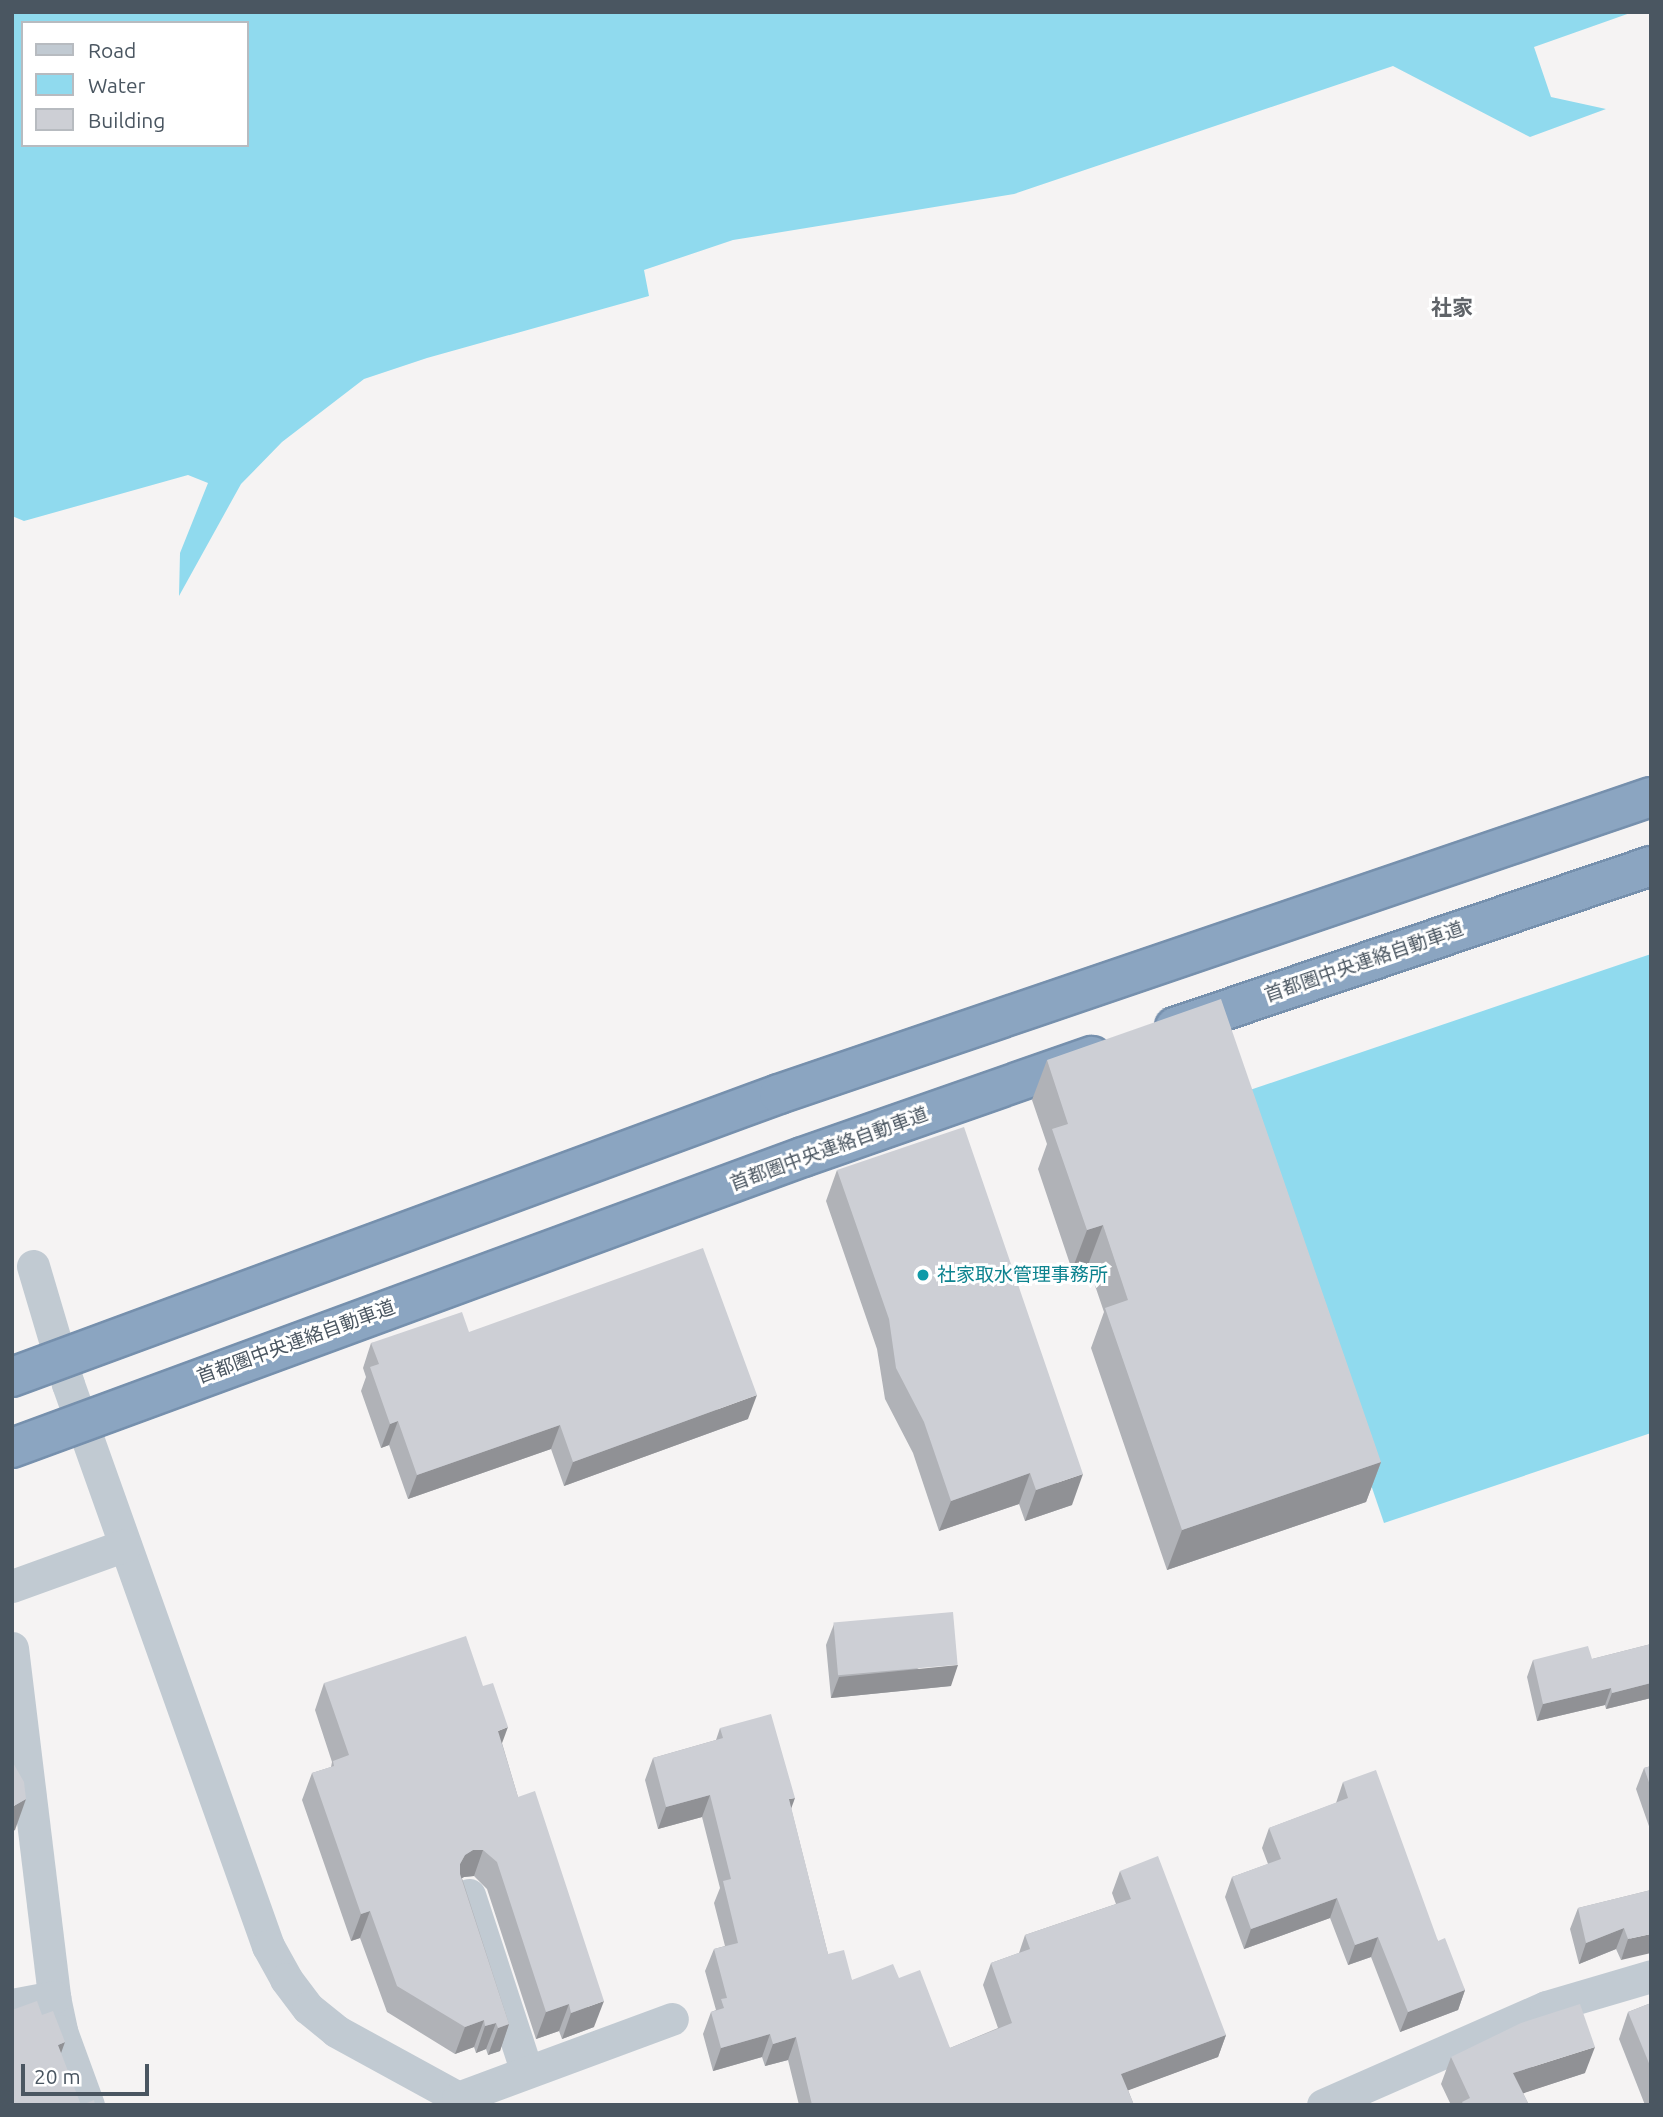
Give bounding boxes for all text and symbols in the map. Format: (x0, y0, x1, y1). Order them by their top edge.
legend (21, 21, 248, 147)
text: Road (88, 38, 136, 62)
text: Water (88, 73, 146, 97)
text: Building (88, 108, 165, 132)
district label: 社家 (1431, 294, 1473, 320)
street label: 首都圏中央連絡自動車道 (1261, 917, 1467, 1007)
street label: 首都圏中央連絡自動車道 (727, 1103, 931, 1195)
place label: 社家取水管理事務所 (937, 1264, 1108, 1286)
marker: 社家取水管理事務所 (915, 1267, 931, 1283)
street label: 首都圏中央連絡自動車道 (194, 1296, 398, 1388)
scale bar (24, 2050, 152, 2094)
text: 20 m (34, 2064, 81, 2088)

